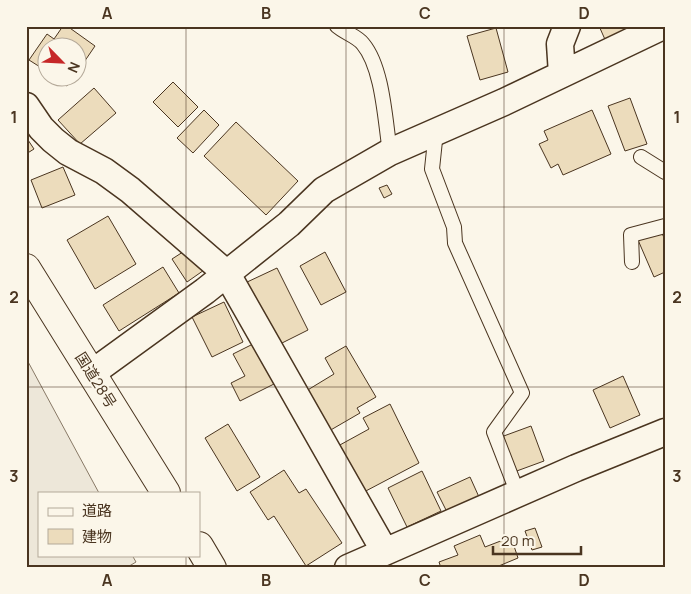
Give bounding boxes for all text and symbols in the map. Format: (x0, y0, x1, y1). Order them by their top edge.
text: A (102, 2, 113, 24)
text: B (261, 2, 271, 24)
text: C (419, 2, 431, 24)
text: D (578, 2, 590, 24)
north arrow (38, 38, 88, 88)
text: N (64, 59, 85, 76)
text: 1 (10, 106, 18, 128)
text: 1 (673, 106, 681, 128)
text: 2 (9, 286, 19, 308)
text: 2 (672, 286, 682, 308)
street label: 国道28号 (71, 348, 121, 412)
text: 3 (9, 465, 19, 487)
text: 3 (672, 465, 682, 487)
legend (38, 492, 200, 556)
text: 道路 (82, 500, 112, 521)
scale bar (493, 524, 581, 556)
text: 建物 (82, 526, 112, 547)
text: 20 m (501, 530, 534, 551)
text: A (102, 569, 113, 591)
text: B (261, 569, 271, 591)
text: C (419, 569, 431, 591)
text: D (578, 569, 590, 591)

